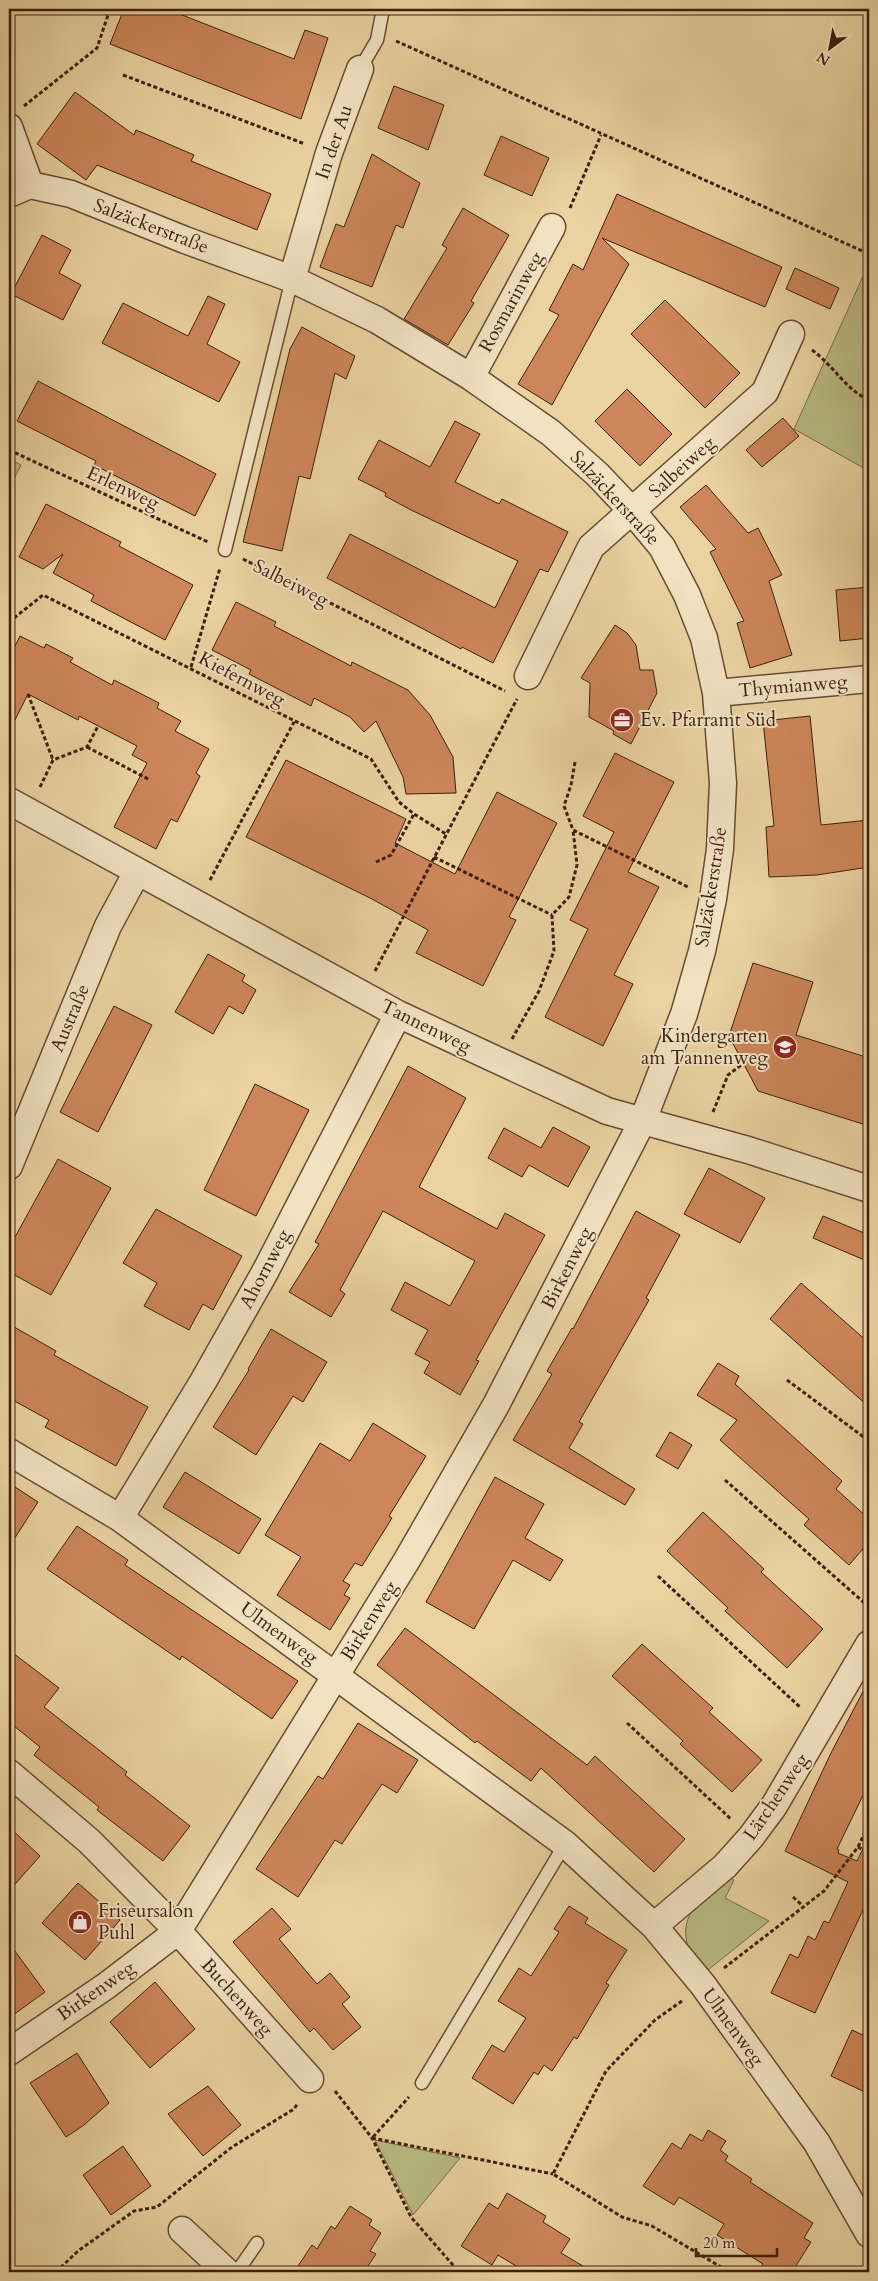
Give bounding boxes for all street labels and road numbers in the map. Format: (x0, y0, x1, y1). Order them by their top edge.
street label: In der Au (309, 101, 359, 183)
street label: Salzäckerstraße (90, 192, 212, 260)
street label: Rosmarinweg (473, 247, 550, 357)
street label: Salbeiweg (643, 430, 721, 504)
street label: Salzäckerstraße (564, 445, 666, 551)
street label: Erlenweg (82, 460, 164, 516)
street label: Salbeiweg (249, 553, 333, 613)
street label: Kiefernweg (194, 645, 290, 713)
street label: Thymianweg (737, 668, 849, 704)
street label: Salzäckerstraße (689, 825, 733, 949)
street label: Austraße (44, 980, 96, 1056)
street label: Tannenweg (376, 993, 476, 1059)
street label: Birkenweg (535, 1222, 599, 1314)
street label: Ahornweg (233, 1224, 297, 1313)
street label: Birkenweg (334, 1576, 404, 1666)
street label: Ulmenweg (235, 1596, 323, 1670)
street label: Lärchenweg (737, 1748, 815, 1846)
street label: Buchenweg (195, 1952, 279, 2042)
street label: Birkenweg (52, 1955, 140, 2027)
street label: Ulmenweg (696, 1983, 770, 2071)

